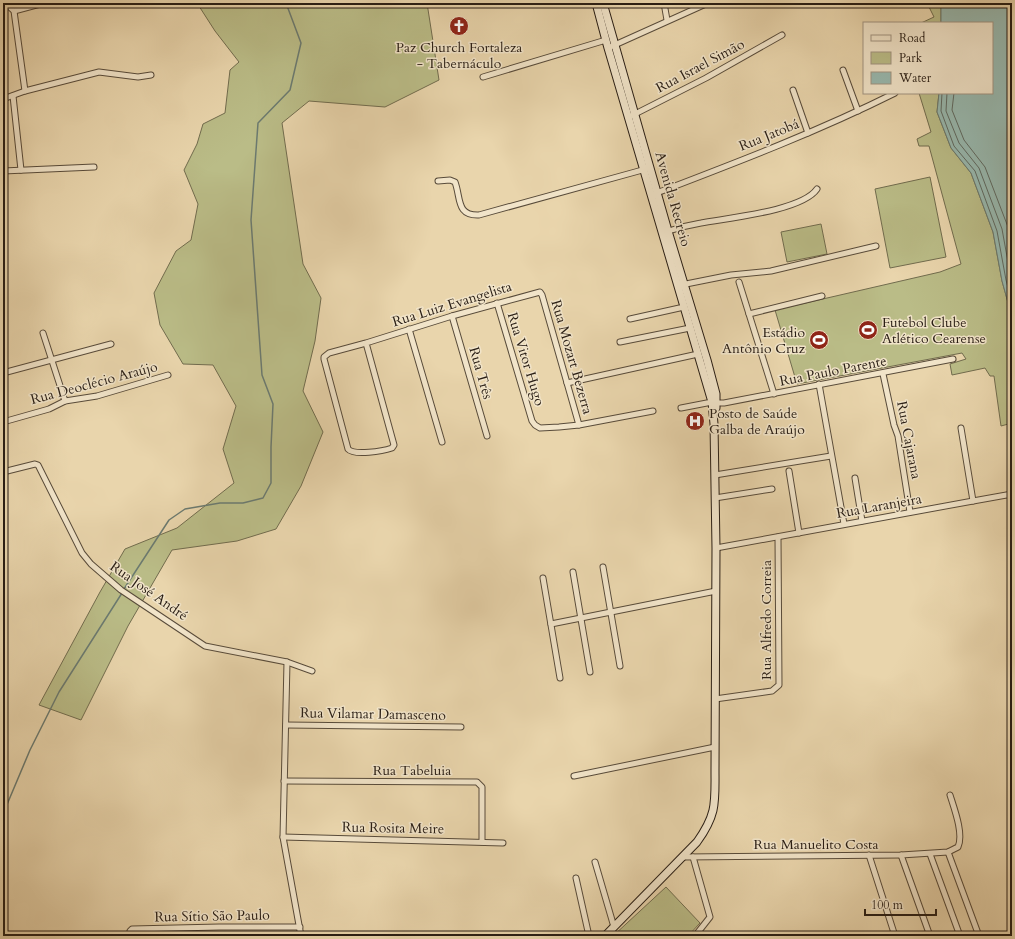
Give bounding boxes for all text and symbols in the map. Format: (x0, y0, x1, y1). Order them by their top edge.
church icon: Paz Church Fortaleza - Tabernáculo (448, 15, 470, 37)
legend (863, 22, 993, 94)
text: Road (899, 30, 926, 46)
street label: Rua Israel Simão (652, 34, 748, 97)
place label: Paz Church Fortaleza - Tabernáculo (396, 38, 522, 73)
text: Park (899, 50, 923, 66)
text: Water (898, 70, 932, 86)
street label: Rua Jatobá (736, 114, 802, 156)
street label: Avenida Recreio (650, 149, 696, 249)
street label: Rua Luiz Evangelista (390, 277, 514, 331)
street label: Rua Mozart Bezerra (547, 298, 597, 416)
street label: Rua Vitor Hugo (503, 310, 549, 409)
place label: Futebol Clube Atlético Cearense (882, 313, 986, 348)
sports icon: Futebol Clube Atlético Cearense (857, 319, 879, 341)
place label: Estádio Antônio Cruz (722, 323, 806, 358)
sports icon: Estádio Antônio Cruz (808, 329, 830, 351)
street label: Rua Três (464, 345, 498, 402)
street label: Rua Paulo Parente (778, 351, 888, 391)
street label: Rua Deoclécio Araújo (28, 357, 160, 409)
street label: Rua Cajarana (892, 399, 926, 481)
place label: Posto de Saúde Galba de Araújo (709, 404, 805, 439)
hospital icon: Posto de Saúde Galba de Araújo (684, 410, 706, 432)
street label: Rua Laranjeira (835, 489, 923, 523)
street label: Rua José André (106, 557, 192, 625)
street label: Rua Alfredo Correia (757, 560, 776, 680)
street label: Rua Vilamar Damasceno (300, 703, 447, 725)
street label: Rua Tabeluia (373, 761, 451, 780)
street label: Rua Rosita Meire (342, 818, 444, 838)
street label: Rua Manuelito Costa (753, 835, 879, 854)
scale bar (865, 891, 936, 917)
text: 100 m (871, 897, 904, 913)
street label: Rua Sítio São Paulo (154, 905, 270, 927)

